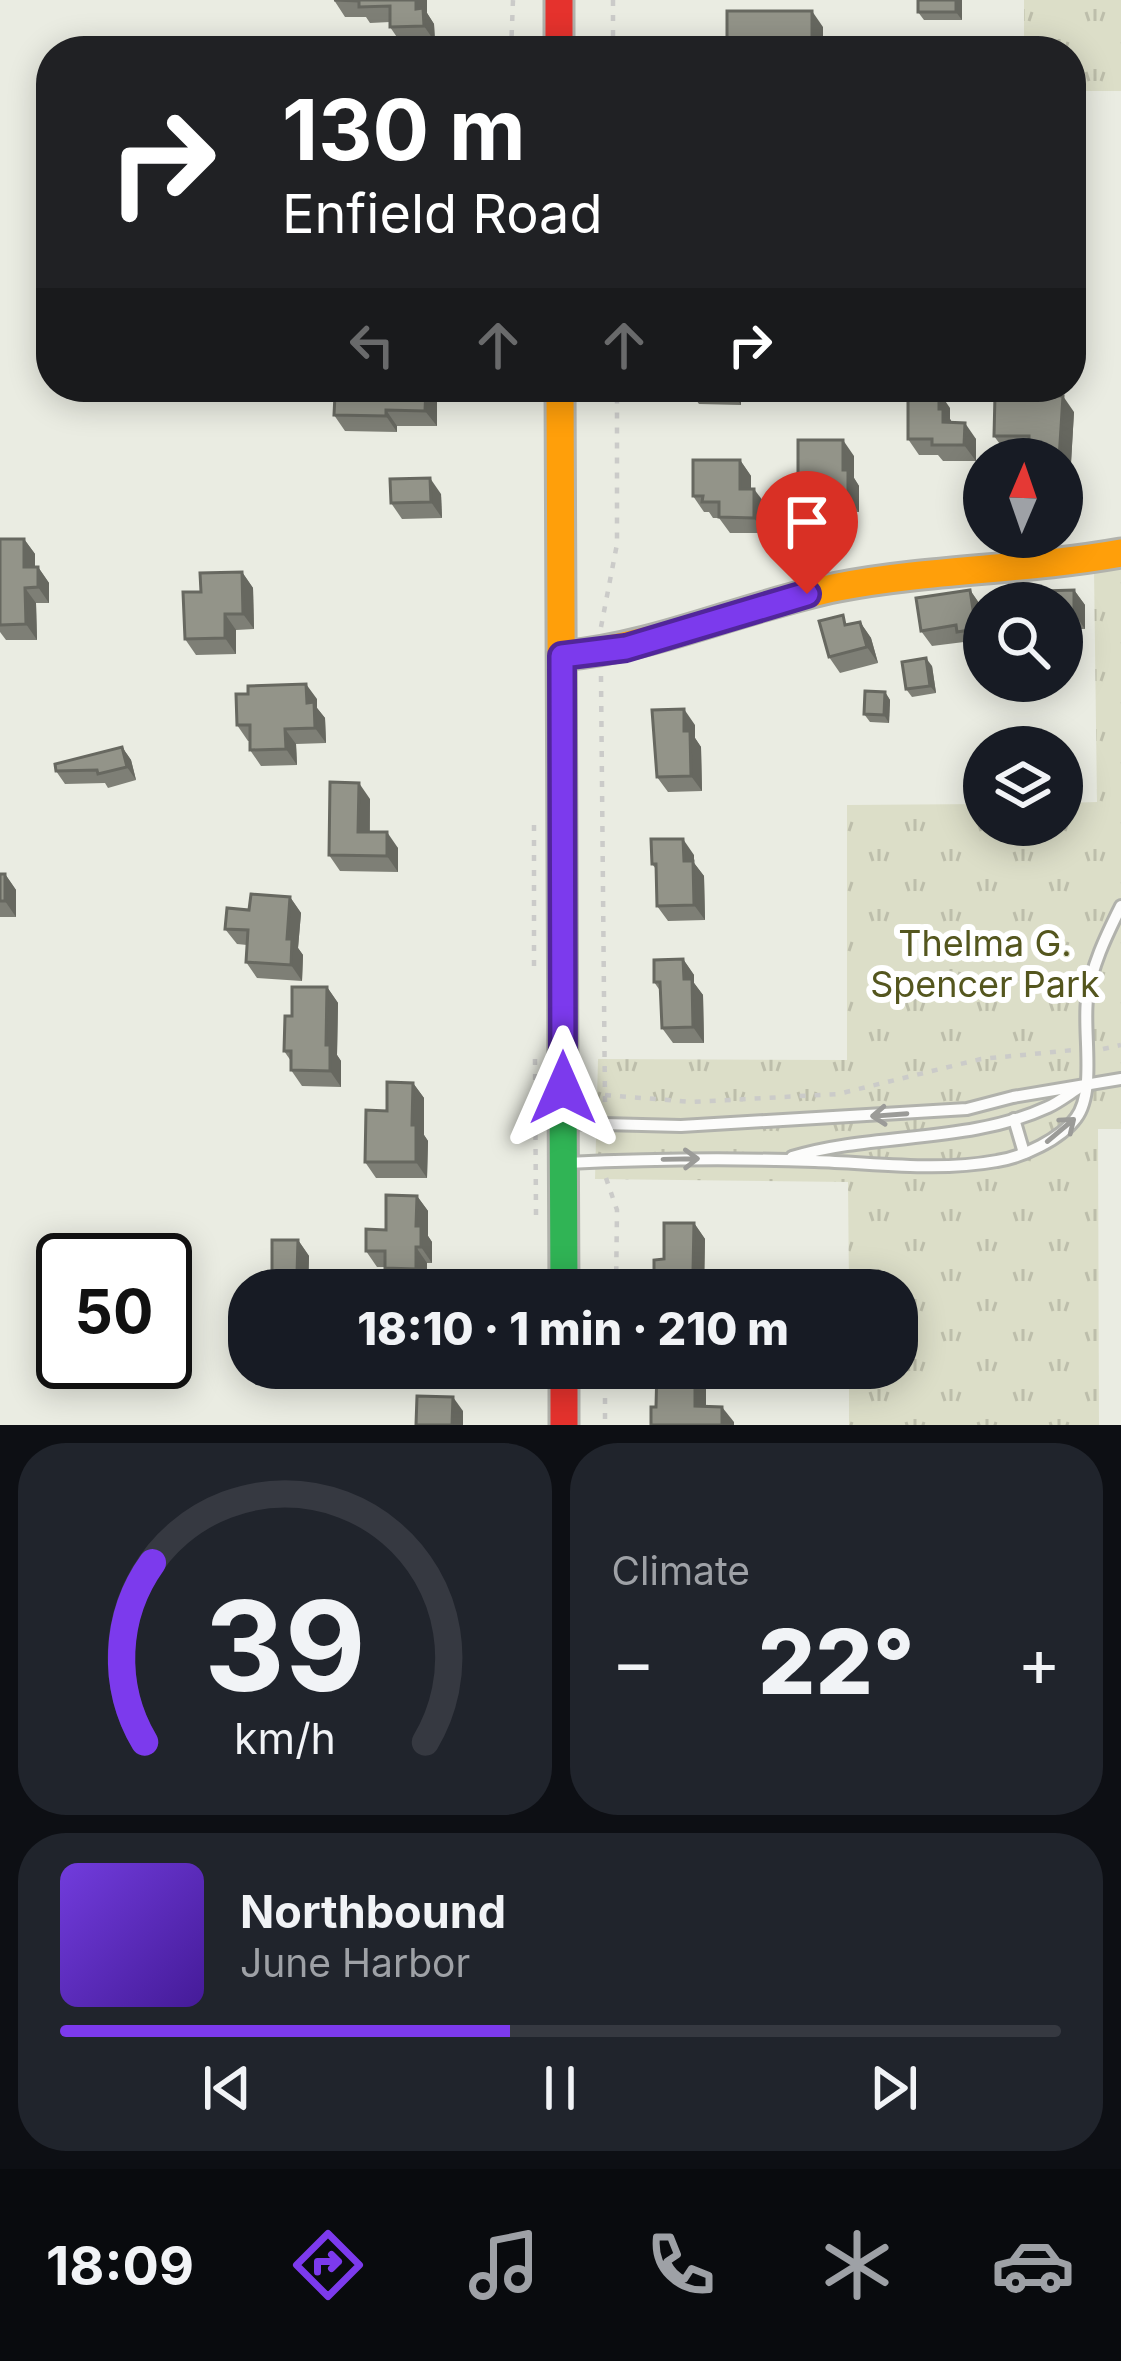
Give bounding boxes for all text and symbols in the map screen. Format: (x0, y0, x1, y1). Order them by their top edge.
text: 130 m (282, 79, 526, 180)
icon: right (84, 84, 240, 240)
text: Enfield Road (282, 181, 603, 246)
icon: left (339, 312, 405, 378)
icon: ahead (465, 312, 531, 378)
icon: ahead (591, 312, 657, 378)
icon: right (717, 312, 783, 378)
north arrow (963, 438, 1083, 558)
map controls (963, 438, 1083, 846)
pin (756, 471, 858, 594)
icon: arrive (774, 489, 840, 555)
button: search (963, 582, 1083, 702)
button: layers (963, 726, 1083, 846)
park label: Thelma G. Spencer Park (870, 921, 1100, 1006)
position arrow (500, 1025, 626, 1151)
one-way arrow (870, 1103, 909, 1126)
one-way arrow (1045, 1117, 1077, 1143)
one-way arrow (661, 1148, 700, 1171)
speed limit sign: 50 (36, 1233, 192, 1389)
text: 18:10 · 1 min · 210 m (357, 1301, 789, 1356)
text: Climate (612, 1547, 750, 1594)
text: 39 (204, 1570, 366, 1721)
text: 22° (758, 1607, 914, 1716)
text: − (612, 1622, 655, 1702)
text: + (1017, 1622, 1061, 1702)
text: km/h (234, 1712, 336, 1764)
text: Northbound (240, 1884, 506, 1939)
text: June Harbor (240, 1939, 470, 1986)
icon: previous (194, 2055, 260, 2121)
icon: pause (527, 2055, 593, 2121)
icon: next (861, 2055, 927, 2121)
icon: directions (286, 2223, 370, 2307)
icon: music (462, 2223, 546, 2307)
icon: phone (639, 2223, 723, 2307)
icon: climate (815, 2223, 899, 2307)
icon: car (991, 2223, 1075, 2307)
text: 18:09 (46, 2233, 194, 2298)

